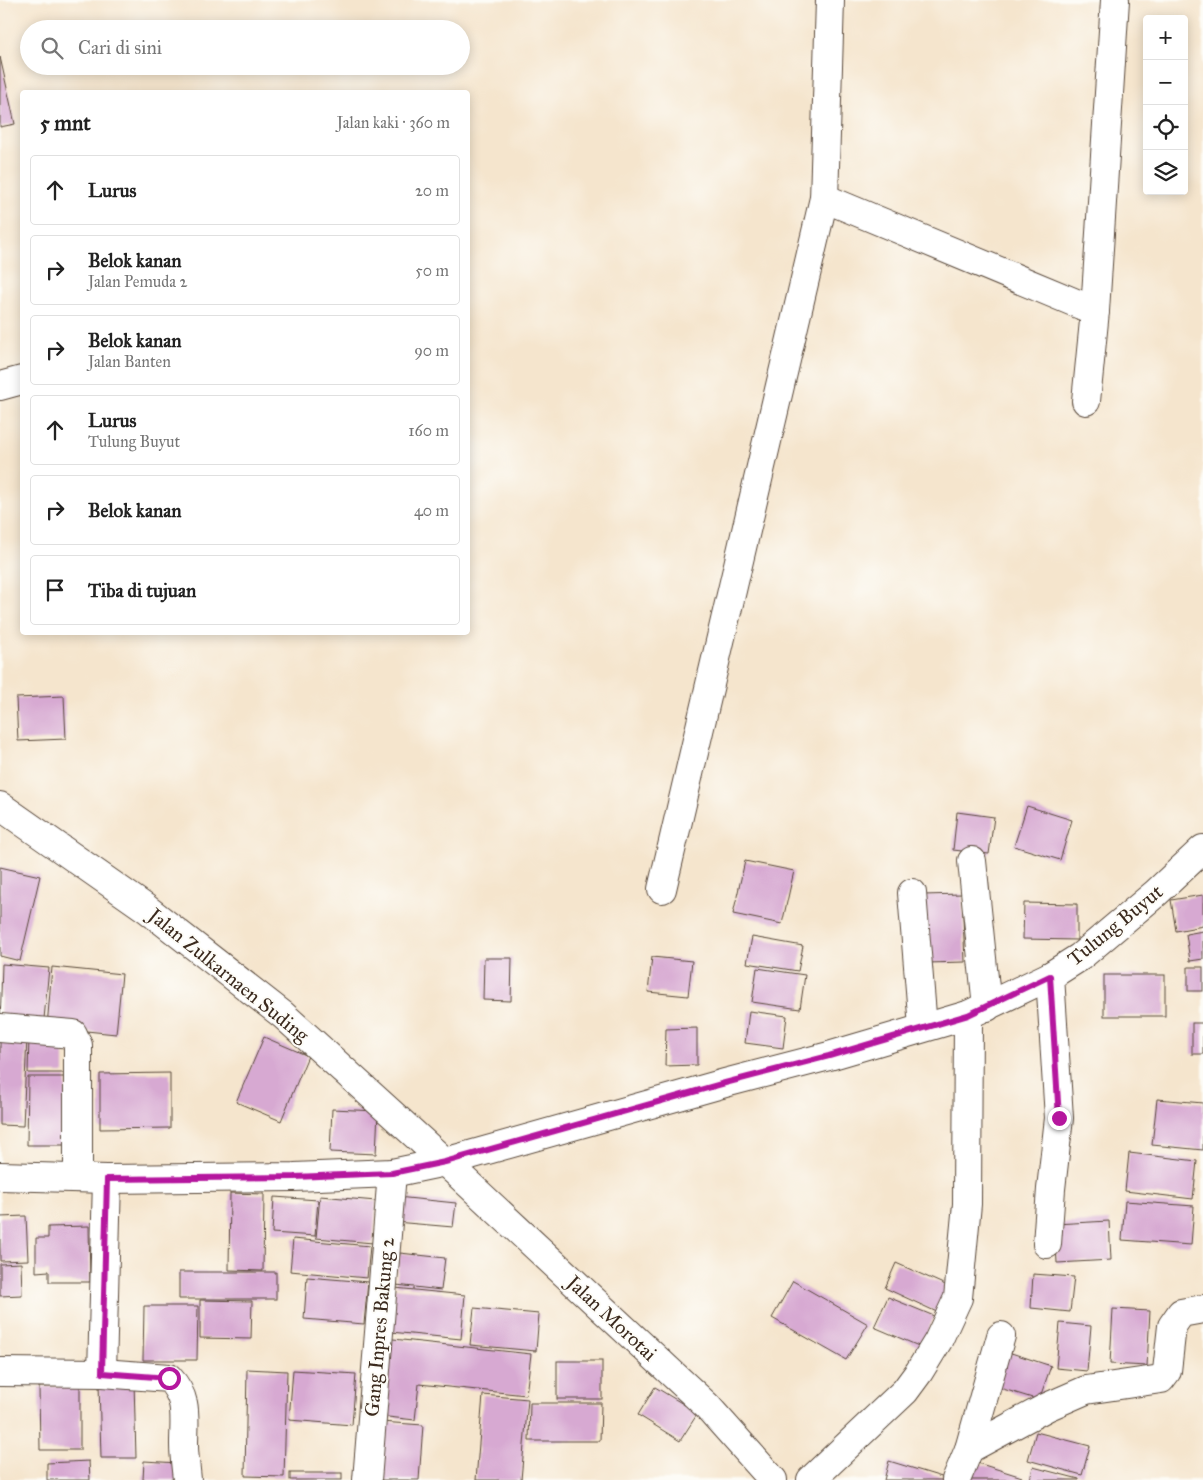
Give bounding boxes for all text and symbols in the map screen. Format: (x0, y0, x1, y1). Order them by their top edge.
map controls (1143, 15, 1188, 195)
button: + (1143, 15, 1188, 60)
search box (20, 20, 470, 75)
icon: search (38, 34, 66, 62)
text: Cari di sini (78, 36, 162, 59)
button: − (1143, 60, 1188, 105)
button: locate (1143, 105, 1188, 150)
text: 5 mnt (40, 110, 91, 136)
text: Jalan kaki · 360 m (337, 113, 450, 132)
button: layers (1143, 150, 1188, 195)
icon: ahead (41, 176, 69, 204)
text: Lurus (88, 179, 136, 202)
text: 20 m (415, 181, 449, 200)
text: Belok kanan (88, 249, 182, 272)
icon: right (41, 256, 69, 284)
text: 50 m (415, 261, 449, 280)
text: Jalan Pemuda 2 (88, 272, 187, 291)
text: Belok kanan (88, 329, 182, 352)
icon: right (41, 336, 69, 364)
text: 90 m (414, 341, 449, 360)
text: Jalan Banten (88, 352, 171, 371)
text: Lurus (88, 409, 136, 432)
icon: ahead (41, 416, 69, 444)
text: 160 m (408, 421, 449, 440)
text: Tulung Buyut (88, 432, 180, 451)
icon: right (41, 496, 69, 524)
text: Belok kanan (88, 499, 182, 522)
text: 40 m (414, 501, 449, 520)
icon: arrive (41, 576, 69, 604)
text: Tiba di tujuan (88, 579, 196, 602)
street label: Tulung Buyut (1063, 879, 1168, 971)
street label: Jalan Zulkarnaen Suding (142, 902, 315, 1048)
route end (1048, 1107, 1071, 1130)
street label: Gang Inpres Bakung 2 (359, 1236, 400, 1418)
street label: Jalan Morotai (560, 1269, 662, 1367)
route start (158, 1367, 181, 1390)

